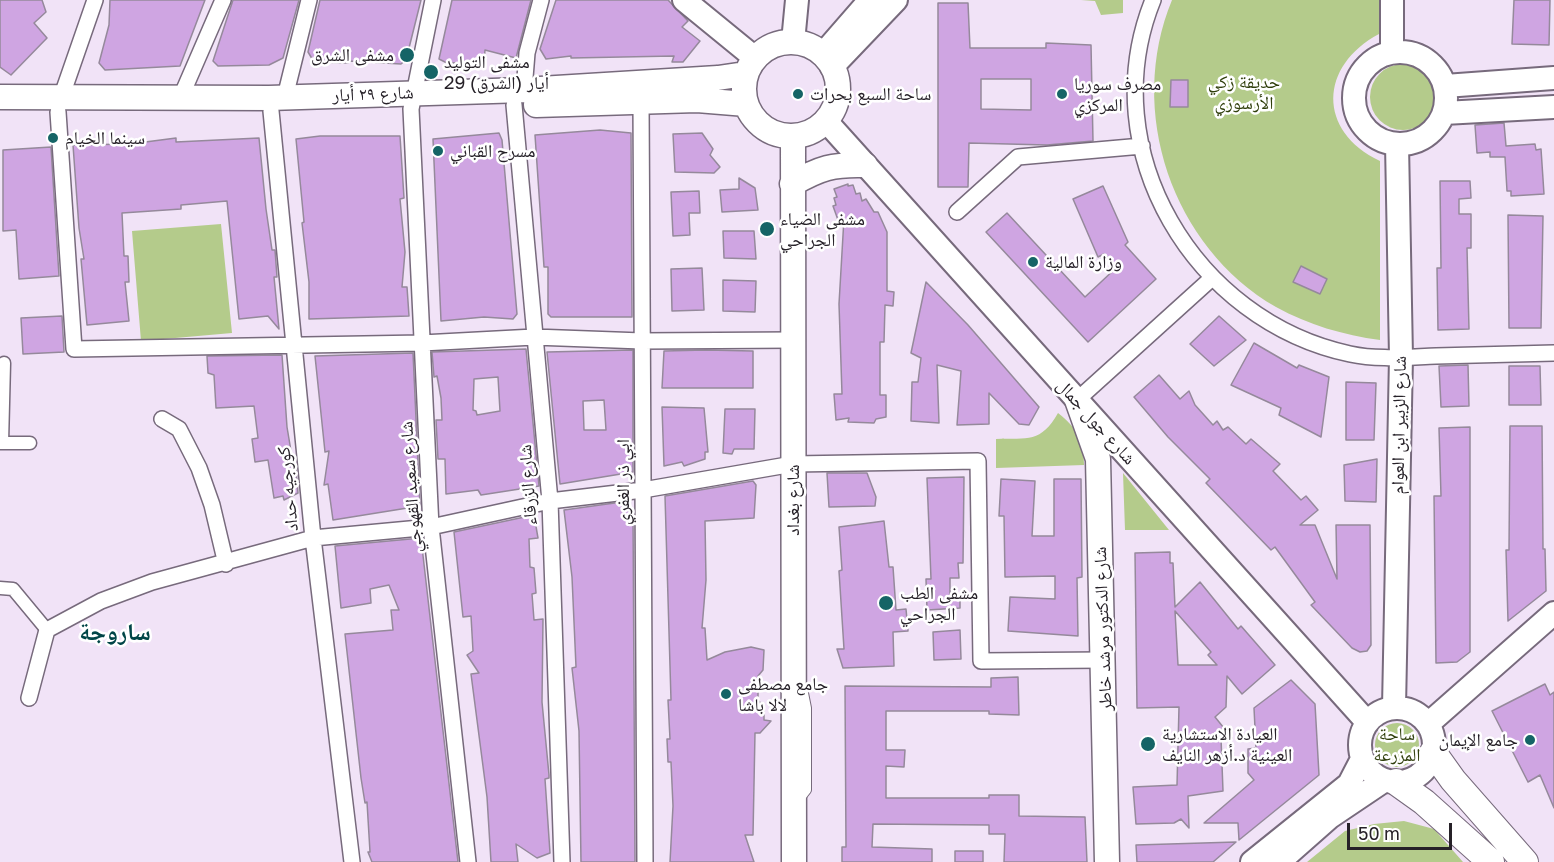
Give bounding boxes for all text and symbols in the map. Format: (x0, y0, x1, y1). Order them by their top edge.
place label: مشفى الشرق (311, 44, 394, 66)
marker: مشفى الشرق (398, 46, 416, 64)
place label: مشفى التوليد 29 أيار (الشرق) (444, 51, 549, 94)
marker: مشفى التوليد 29 أيار (الشرق) (422, 63, 440, 81)
park label: حديقة زكي الأرسوزي (1208, 71, 1280, 113)
place label: مصرف سوريا المركزي (1074, 73, 1161, 116)
street label: شارع ٢٩ أيار (332, 82, 414, 106)
place label: ساحة السبع بحرات (810, 83, 931, 105)
marker: ساحة السبع بحرات (791, 87, 805, 101)
marker: مصرف سوريا المركزي (1055, 87, 1069, 101)
place label: سينما الخيام (65, 127, 145, 149)
marker: سينما الخيام (46, 131, 60, 145)
place label: مسرح القباني (450, 140, 536, 162)
marker: مسرح القباني (431, 144, 445, 158)
place label: مشفى الضياء الجراحي (780, 208, 865, 250)
marker: مشفى الضياء الجراحي (758, 220, 776, 238)
place label: وزارة المالية (1045, 251, 1122, 273)
marker: وزارة المالية (1026, 255, 1040, 269)
street label: شارع الزبير ابن العوام (1387, 356, 1411, 494)
street label: شارع جول جمال (1052, 375, 1140, 469)
street label: شارع سعيد القهوجي (396, 421, 426, 553)
street label: ابي ذر الغفري (612, 439, 634, 525)
street label: شارع الزرقاء (514, 444, 542, 526)
street label: كورجيه حداد (273, 446, 303, 532)
street label: شارع بغداد (782, 464, 804, 536)
street label: شارع الدكتور مرشد خاطر (1089, 546, 1117, 712)
place label: مشفى الطب الجراحي (900, 582, 978, 624)
marker: مشفى الطب الجراحي (877, 594, 895, 612)
district label: ساروجة (79, 618, 151, 646)
place label: جامع مصطفى لالا باشا (738, 673, 828, 716)
marker: جامع مصطفى لالا باشا (719, 687, 733, 701)
place label: العيادة الاستشارية العينية د.أزهر النايف (1162, 723, 1292, 766)
park label: ساحة المزرعة (1374, 723, 1420, 766)
place label: جامع الإيمان (1438, 729, 1518, 751)
marker: جامع الإيمان (1523, 733, 1537, 747)
marker: العيادة الاستشارية العينية د.أزهر النايف (1139, 735, 1157, 753)
scale bar (1350, 811, 1455, 849)
text: 50 m (1358, 822, 1400, 844)

